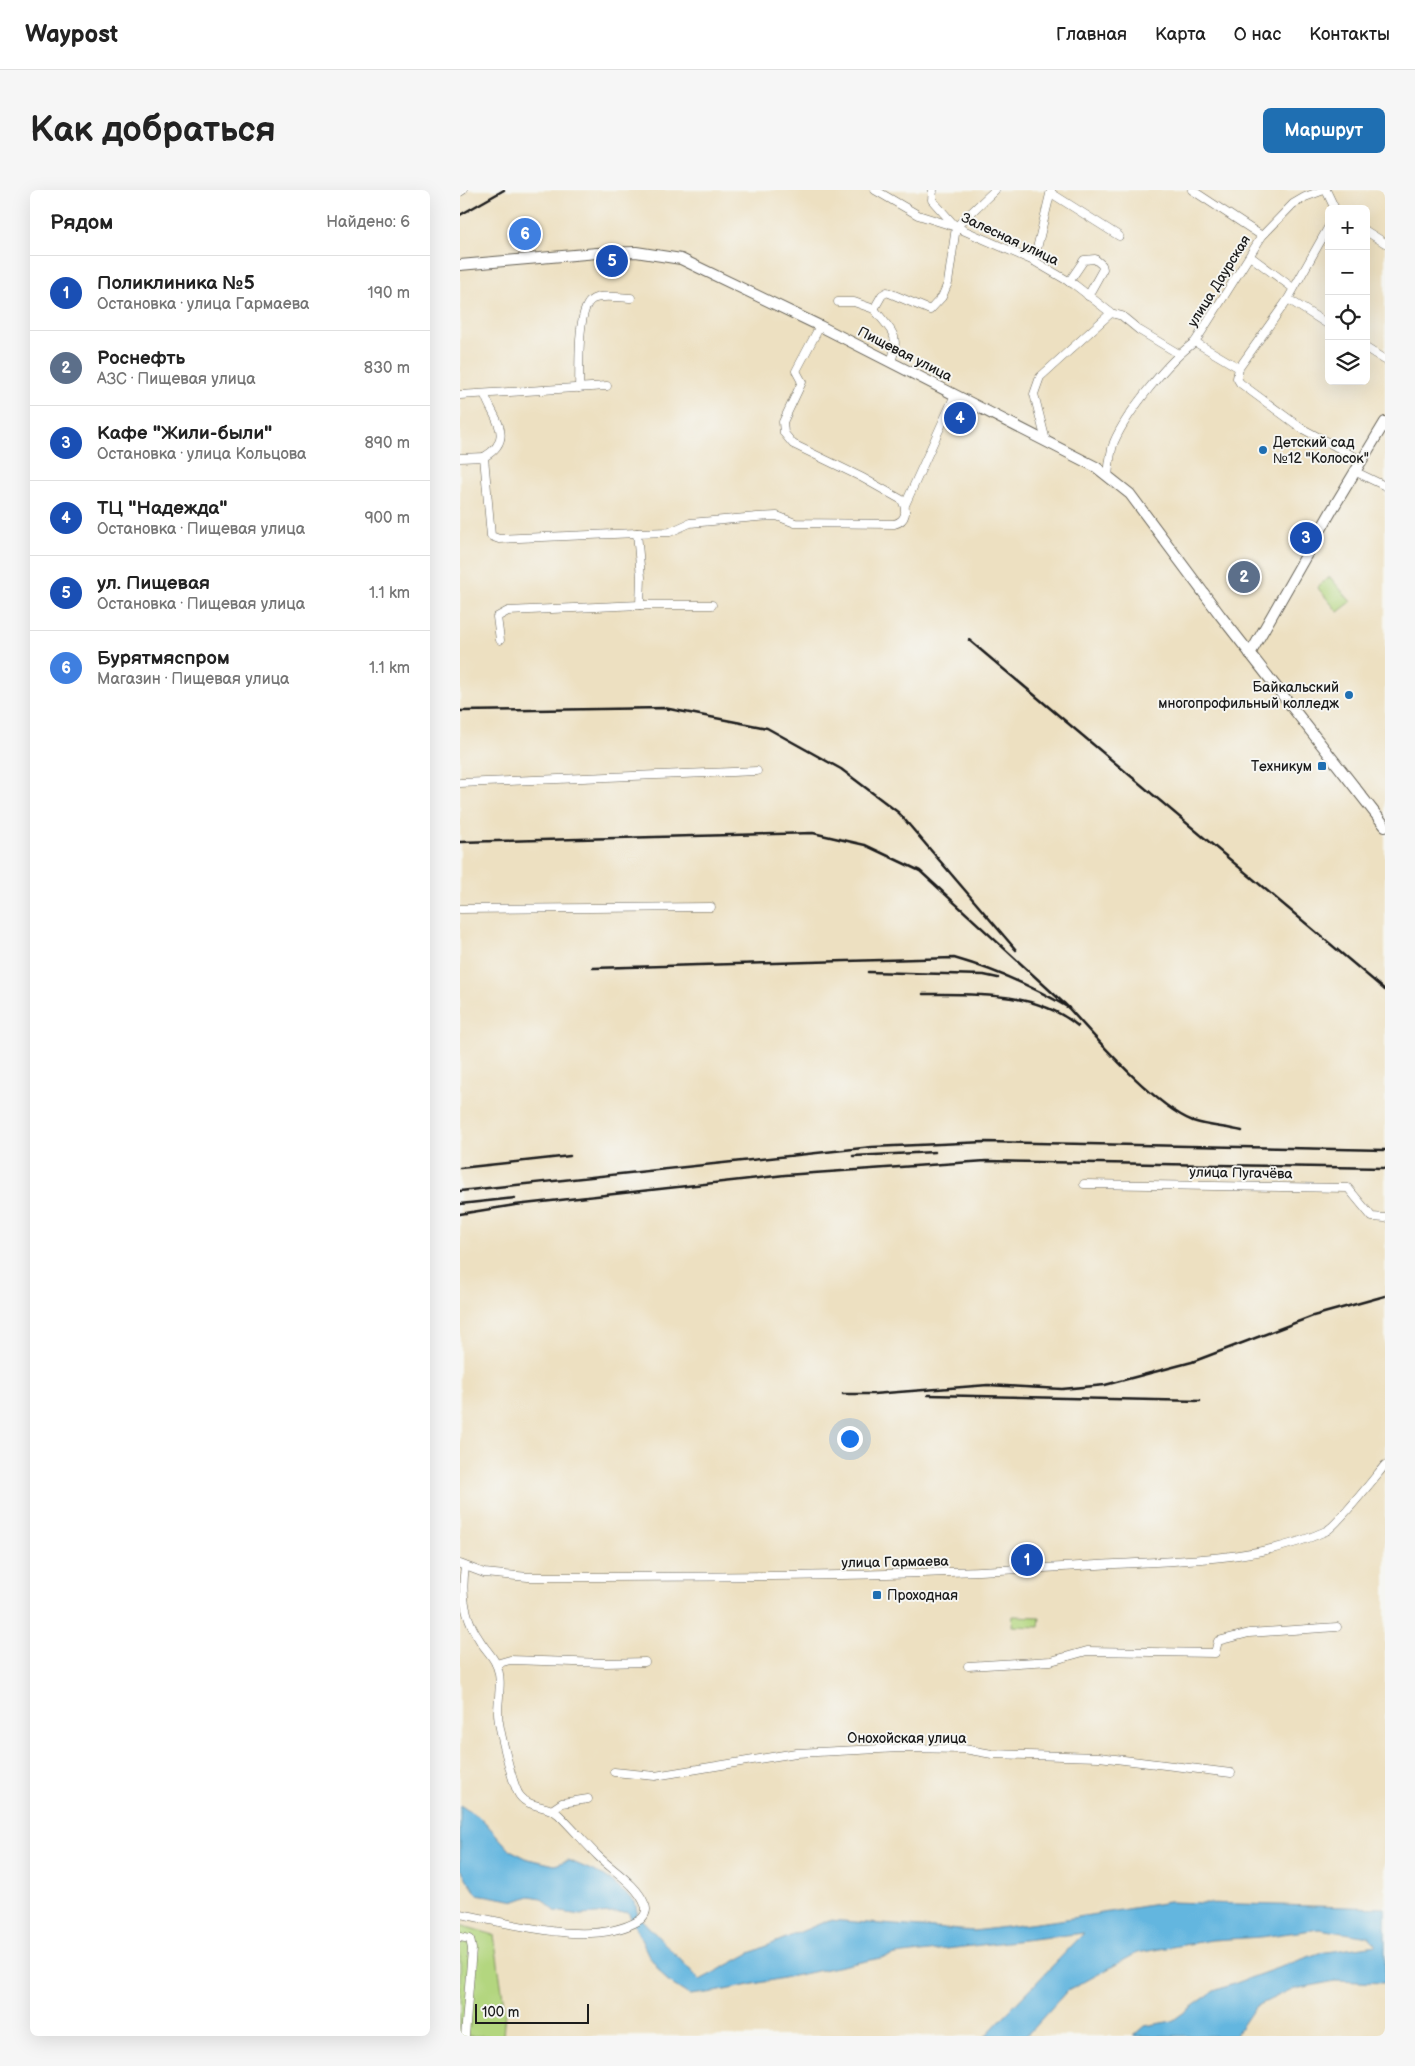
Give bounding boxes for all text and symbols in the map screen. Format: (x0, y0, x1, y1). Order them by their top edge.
text: Waypost (25, 20, 118, 49)
text: Главная (1056, 24, 1127, 45)
text: Карта (1155, 24, 1206, 45)
text: О нас (1234, 24, 1281, 45)
text: Контакты (1309, 24, 1390, 45)
button: Маршрут (1263, 108, 1385, 153)
text: Как добраться (30, 109, 276, 152)
map controls (1325, 205, 1370, 385)
button: + (1325, 205, 1370, 250)
street label: Залесная улица (959, 209, 1062, 269)
text: Рядом (50, 210, 113, 235)
text: Найдено: 6 (326, 213, 410, 232)
pin: 6 (509, 215, 541, 253)
street label: улица Даурская (1184, 232, 1254, 330)
pin: 5 (596, 242, 628, 280)
button: − (1325, 250, 1370, 295)
text: Поликлиника №5 (97, 272, 255, 295)
text: 1 (63, 284, 69, 303)
text: 190 m (368, 284, 410, 303)
text: Остановка · улица Гармаева (97, 295, 309, 314)
button: locate (1325, 295, 1370, 340)
street label: Пищевая улица (855, 323, 956, 385)
button: layers (1325, 340, 1370, 385)
text: Роснефть (97, 347, 185, 370)
text: 2 (61, 359, 71, 378)
text: 830 m (364, 359, 410, 378)
text: АЗС · Пищевая улица (97, 370, 256, 389)
pin: 4 (944, 399, 976, 437)
text: Кафе "Жили-были" (97, 422, 272, 445)
text: 3 (61, 434, 71, 453)
text: 890 m (364, 434, 410, 453)
place label: Детский сад №12 "Колосок" (1273, 434, 1369, 467)
marker: Детский сад №12 "Колосок" (1257, 444, 1269, 456)
text: Остановка · улица Кольцова (97, 445, 307, 464)
text: ТЦ "Надежда" (97, 497, 228, 520)
text: 4 (61, 509, 71, 528)
text: 900 m (364, 509, 410, 528)
pin: 3 (1290, 519, 1322, 557)
text: Остановка · Пищевая улица (97, 520, 305, 539)
pin: 2 (1228, 558, 1260, 596)
text: ул. Пищевая (97, 572, 210, 595)
text: 5 (61, 584, 71, 603)
text: 1.1 km (369, 584, 410, 603)
text: Остановка · Пищевая улица (97, 595, 305, 614)
text: Бурятмяспром (97, 647, 230, 670)
text: 6 (61, 659, 71, 678)
text: 1.1 km (369, 659, 410, 678)
text: Магазин · Пищевая улица (97, 670, 290, 689)
place label: Байкальский многопрофильный колледж (1158, 679, 1339, 712)
marker: Байкальский многопрофильный колледж (1343, 689, 1355, 701)
place label: Техникум (1251, 758, 1312, 775)
marker: Техникум (1316, 760, 1328, 772)
street label: улица Пугачёва (1189, 1164, 1294, 1182)
your location (837, 1426, 863, 1452)
pin: 1 (1011, 1541, 1043, 1579)
street label: улица Гармаева (841, 1553, 950, 1571)
place label: Проходная (887, 1587, 958, 1604)
marker: Проходная (871, 1589, 883, 1601)
street label: Онохойская улица (847, 1730, 967, 1747)
scale bar (475, 2001, 589, 2024)
text: 100 m (482, 2004, 519, 2021)

